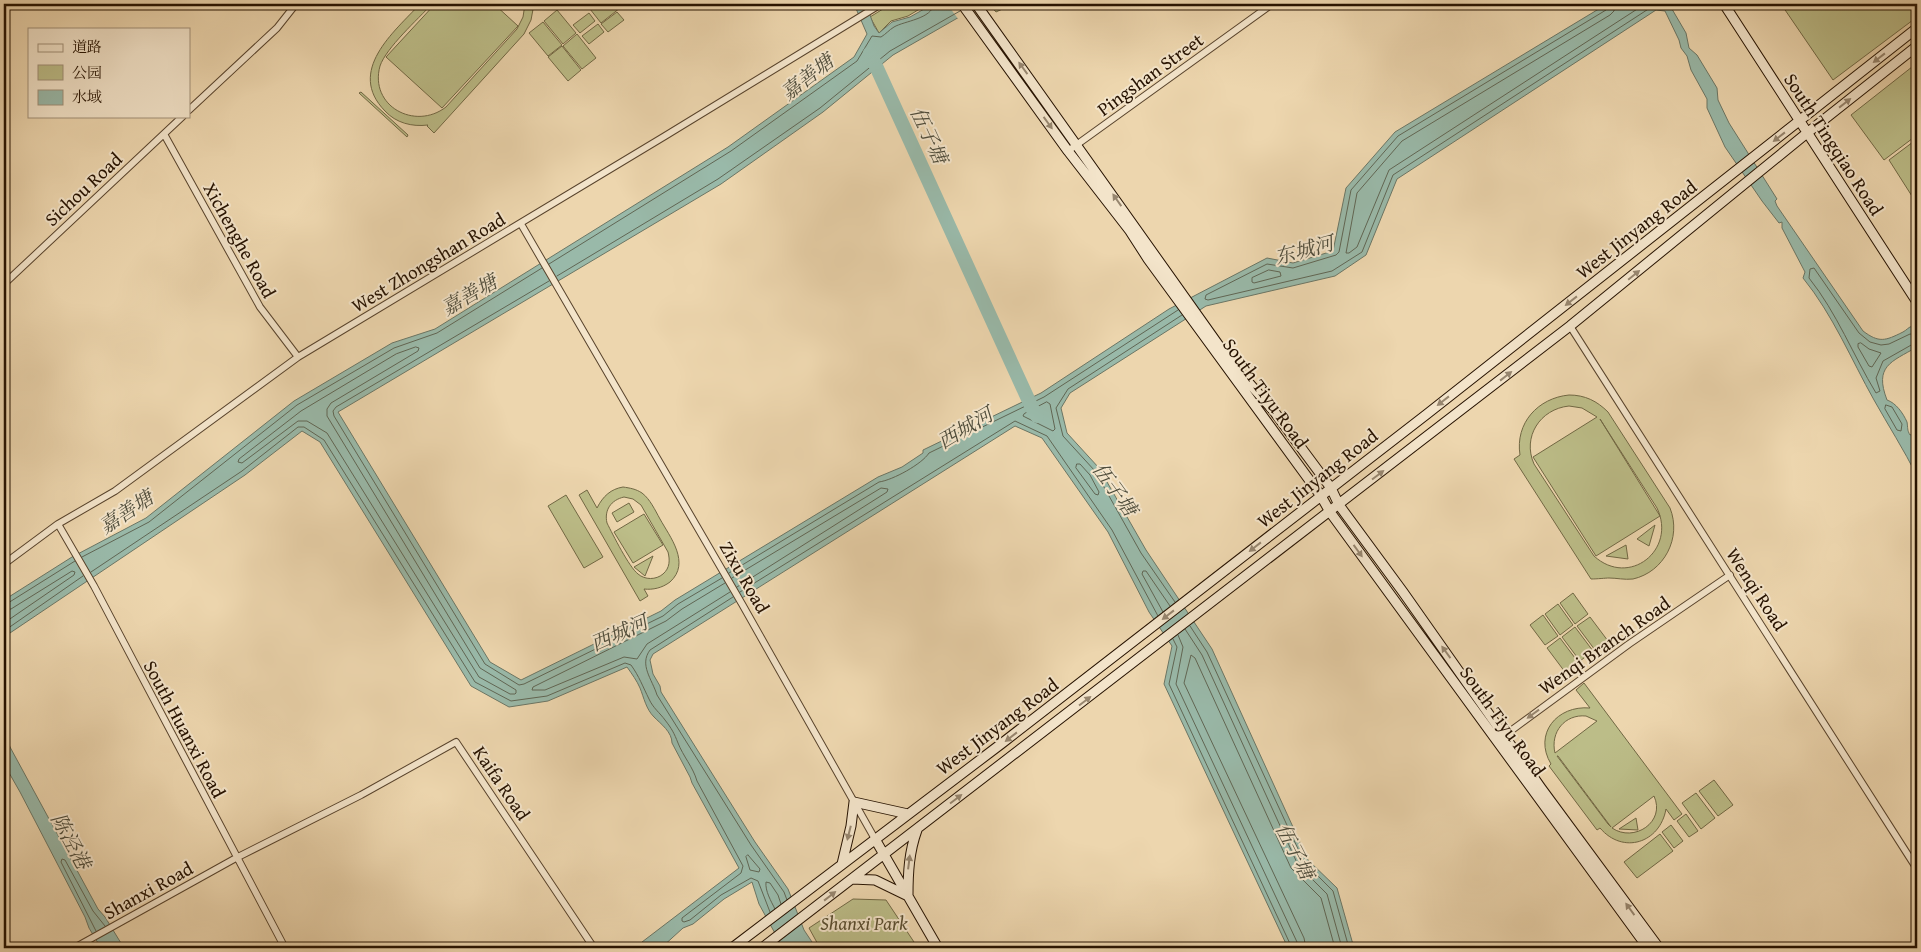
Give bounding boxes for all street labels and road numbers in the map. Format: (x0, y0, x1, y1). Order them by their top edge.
street label: Pingshan Street (1091, 26, 1209, 122)
street label: South Tingqiao Road (1777, 67, 1891, 221)
street label: Sichou Road (38, 145, 129, 232)
street label: West Jinyang Road (1569, 172, 1703, 285)
street label: Xichenghe Road (197, 177, 284, 304)
street label: West Zhongshan Road (346, 204, 511, 319)
street label: South Tiyu Road (1216, 332, 1316, 455)
street label: West Jinyang Road (1250, 421, 1384, 534)
street label: Zixu Road (713, 536, 777, 619)
street label: Wenqi Road (1720, 542, 1795, 637)
street label: Wenqi Branch Road (1532, 588, 1676, 701)
street label: South Huanxi Road (137, 655, 234, 804)
street label: South Tiyu Road (1453, 660, 1553, 783)
street label: West Jinyang Road (930, 670, 1065, 781)
street label: Kaifa Road (467, 740, 538, 827)
street label: Shanxi Road (98, 853, 199, 926)

